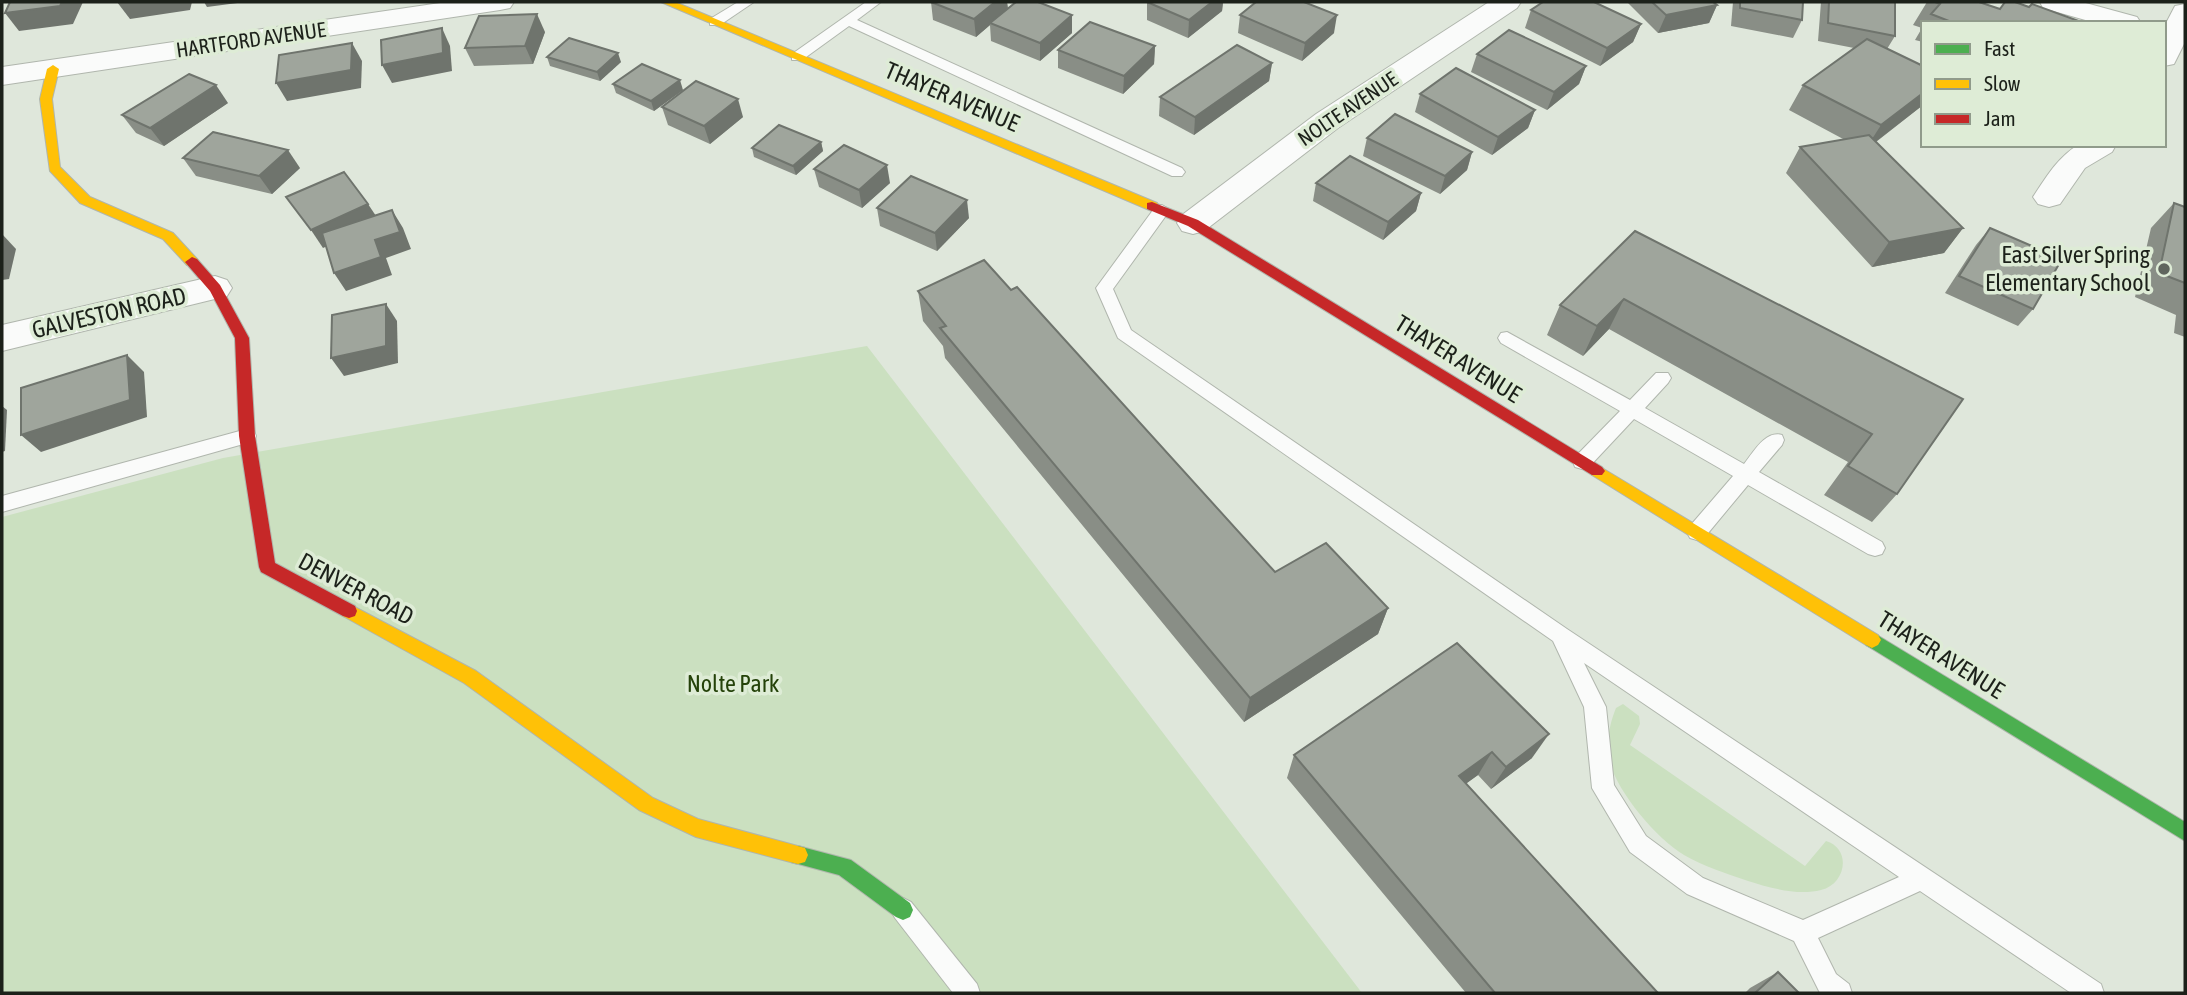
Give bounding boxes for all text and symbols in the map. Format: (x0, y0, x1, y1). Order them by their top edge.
street label: HARTFORD AVENUE (174, 17, 327, 61)
legend (1921, 21, 2166, 147)
text: Fast (1984, 36, 2015, 60)
street label: THAYER AVENUE (881, 56, 1023, 137)
street label: NOLTE AVENUE (1293, 66, 1402, 150)
text: Slow (1984, 71, 2021, 95)
text: Jam (1984, 106, 2016, 130)
place label: East Silver Spring Elementary School (1985, 241, 2151, 296)
marker: East Silver Spring Elementary School (2156, 261, 2172, 277)
street label: GALVESTON ROAD (29, 282, 188, 343)
street label: THAYER AVENUE (1390, 309, 1526, 408)
street label: DENVER ROAD (294, 547, 418, 630)
street label: THAYER AVENUE (1873, 605, 2009, 704)
park label: Nolte Park (687, 670, 780, 697)

